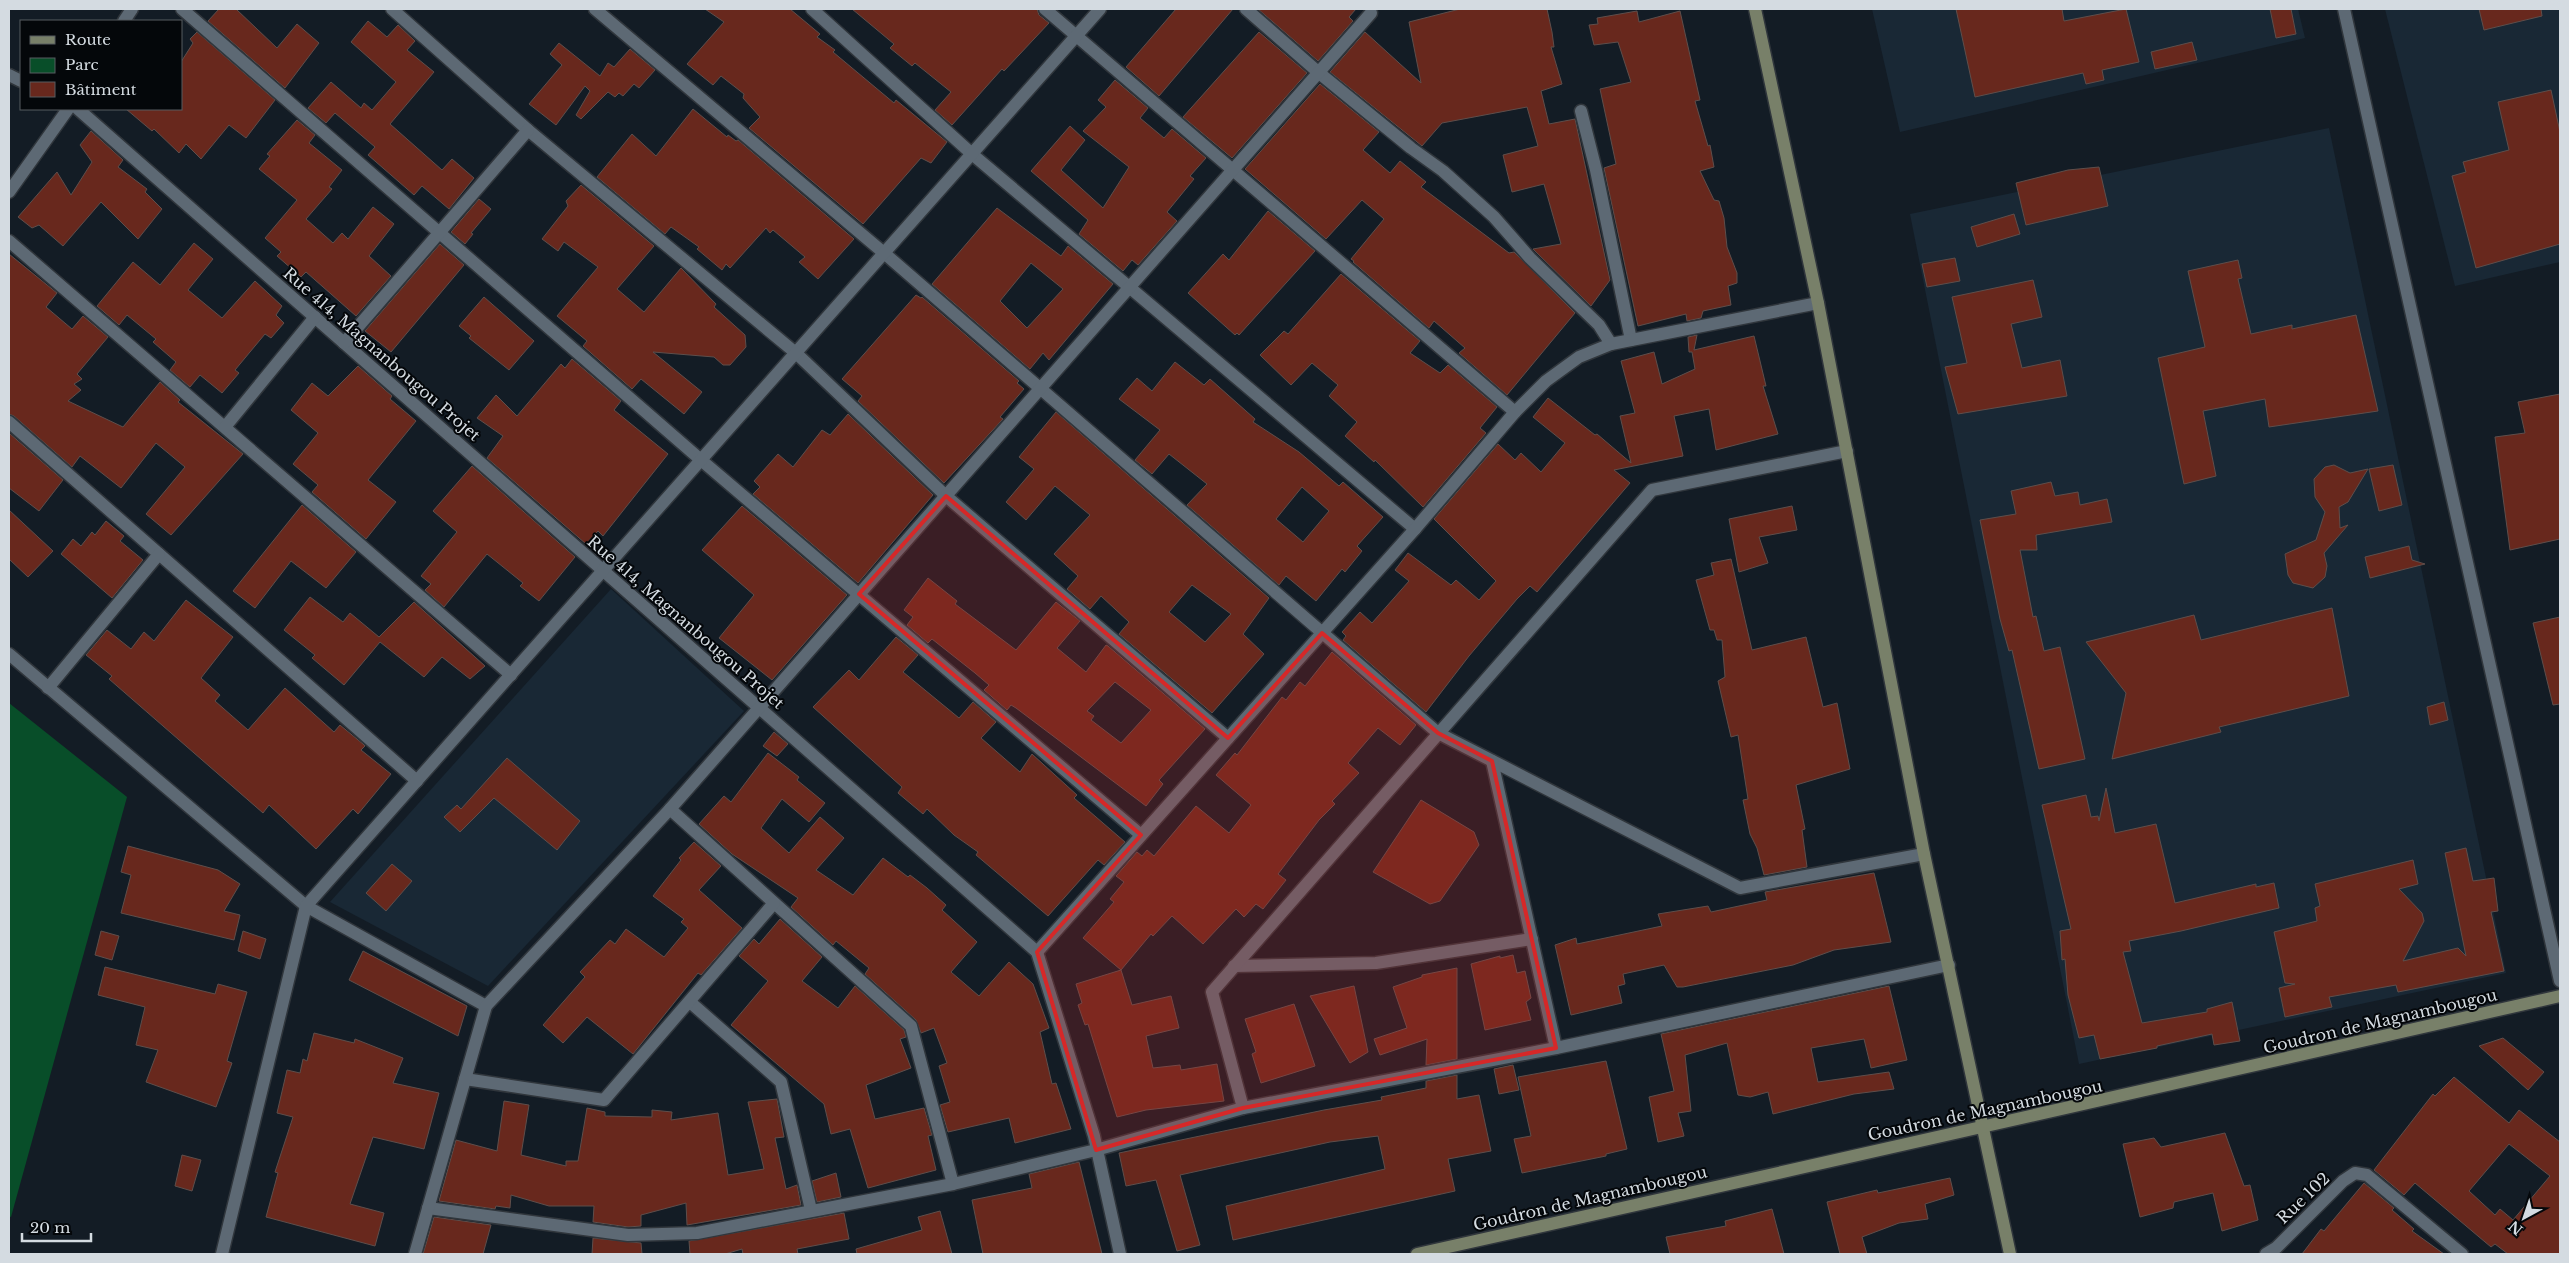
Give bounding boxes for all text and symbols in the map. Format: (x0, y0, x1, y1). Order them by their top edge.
legend (20, 20, 182, 110)
text: Route (65, 30, 111, 49)
text: Parc (65, 55, 98, 74)
text: Bâtiment (65, 80, 137, 99)
street label: Rue 414, Magnanbougou Projet (279, 263, 485, 445)
street label: Rue 414, Magnanbougou Projet (583, 531, 789, 713)
street label: Goudron de Magnambougou (2261, 984, 2499, 1058)
street label: Goudron de Magnambougou (1866, 1075, 2104, 1145)
street label: Goudron de Magnambougou (1471, 1161, 1709, 1235)
street label: Rue 102 (2272, 1168, 2334, 1228)
north arrow (2499, 1193, 2549, 1243)
scale bar (22, 1210, 91, 1242)
text: N (2505, 1217, 2526, 1239)
text: 20 m (30, 1218, 70, 1237)

